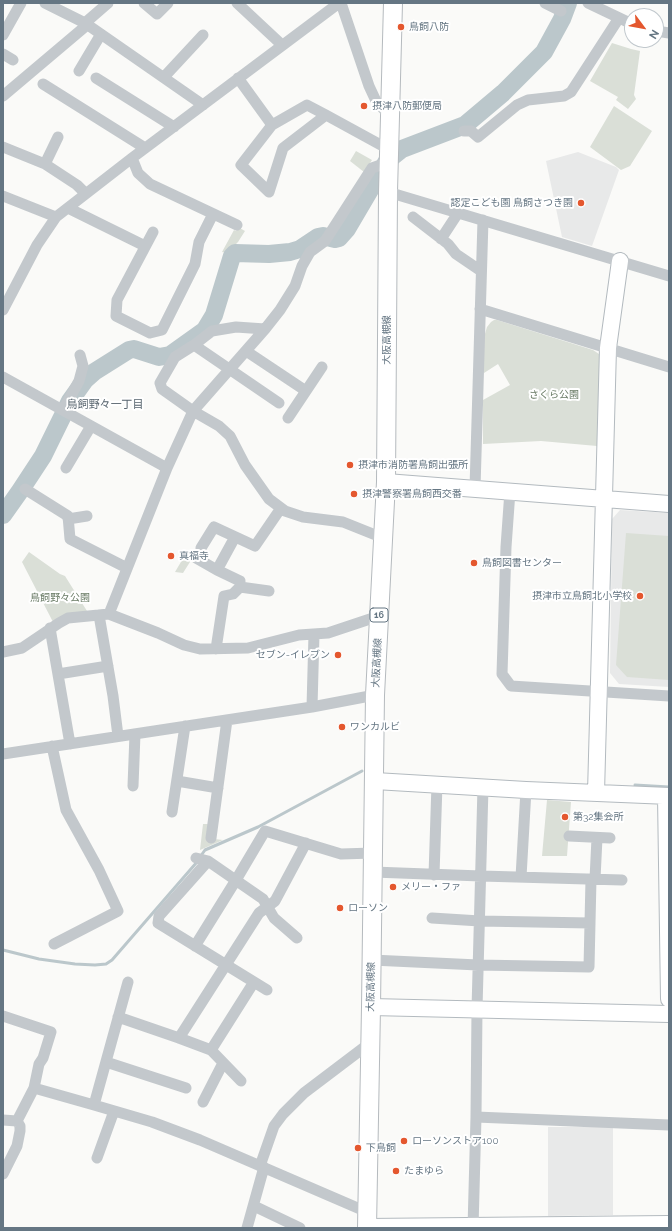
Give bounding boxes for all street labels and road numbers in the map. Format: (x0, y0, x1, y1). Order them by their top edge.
street label: 大阪高槻線 (381, 315, 393, 365)
road number: 16 (370, 608, 388, 622)
street label: 大阪高槻線 (370, 638, 384, 688)
street label: 大阪高槻線 (365, 962, 377, 1012)

